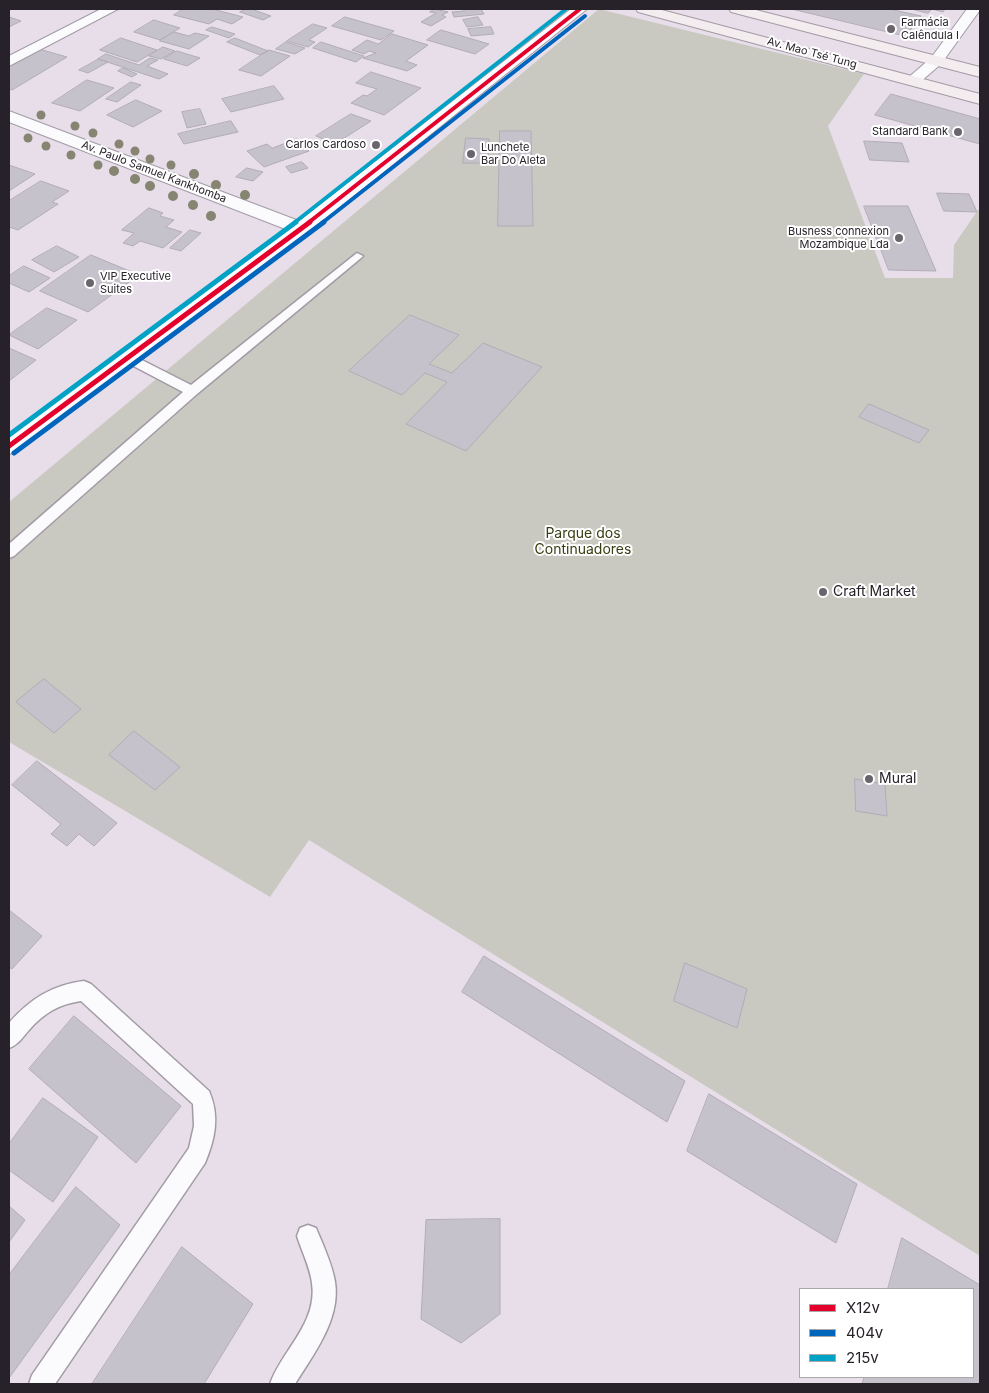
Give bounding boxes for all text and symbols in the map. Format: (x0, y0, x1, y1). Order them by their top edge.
place label: Farmácia Calêndula I (901, 16, 959, 42)
marker: Farmácia Calêndula I (885, 23, 897, 35)
street label: Av. Mao Tsé Tung (766, 35, 858, 71)
place label: Standard Bank (872, 125, 948, 139)
marker: Standard Bank (952, 126, 964, 138)
street label: Av. Paulo Samuel Kankhomba (80, 138, 228, 206)
place label: Carlos Cardoso (285, 138, 366, 152)
marker: Carlos Cardoso (370, 139, 382, 151)
place label: Lunchete Bar Do Aleta (481, 141, 546, 167)
marker: Lunchete Bar Do Aleta (465, 148, 477, 160)
place label: Busness connexion Mozambique Lda (788, 225, 889, 251)
marker: Busness connexion Mozambique Lda (893, 232, 905, 244)
place label: VIP Executive Suites (100, 270, 171, 296)
marker: VIP Executive Suites (84, 277, 96, 289)
park label: Parque dos Continuadores (535, 526, 631, 558)
place label: Craft Market (833, 584, 916, 600)
marker: Craft Market (817, 586, 829, 598)
place label: Mural (879, 771, 916, 787)
marker: Mural (863, 773, 875, 785)
legend (799, 1288, 974, 1378)
text: X12v (846, 1298, 880, 1317)
text: 404v (846, 1323, 883, 1342)
text: 215v (846, 1348, 879, 1367)

